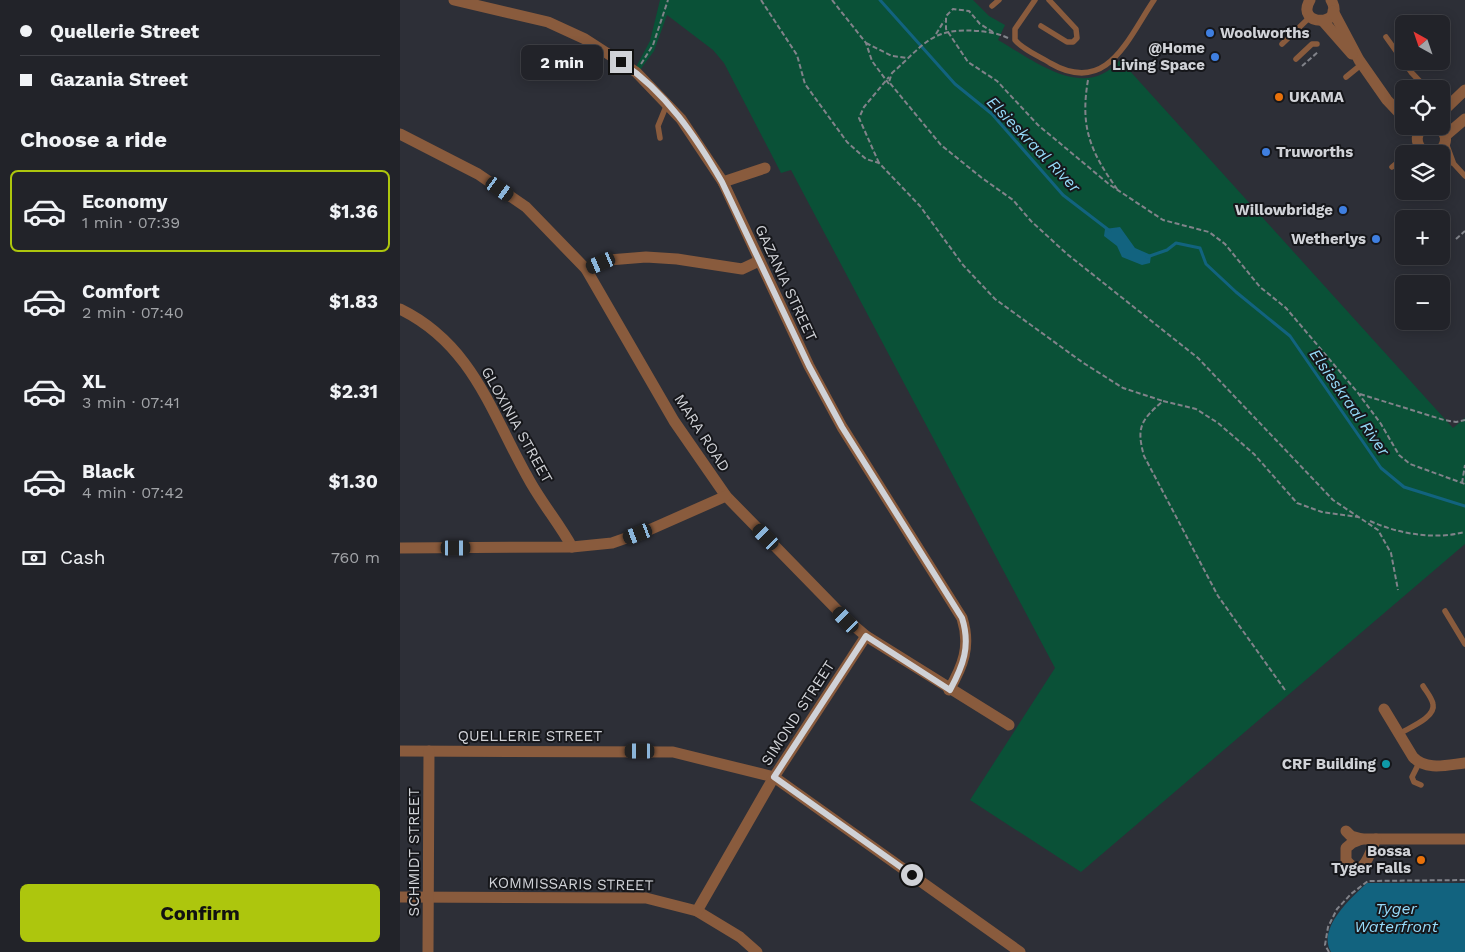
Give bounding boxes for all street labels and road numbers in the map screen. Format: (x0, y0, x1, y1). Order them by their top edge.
street label: GAZANIA STREET (751, 222, 821, 344)
street label: GLOXINIA STREET (478, 364, 556, 486)
street label: MARA ROAD (670, 391, 734, 475)
street label: SIMOND STREET (757, 657, 839, 769)
street label: QUELLERIE STREET (458, 727, 602, 745)
street label: SCHMIDT STREET (405, 788, 423, 916)
street label: KOMMISSARIS STREET (488, 874, 654, 894)

